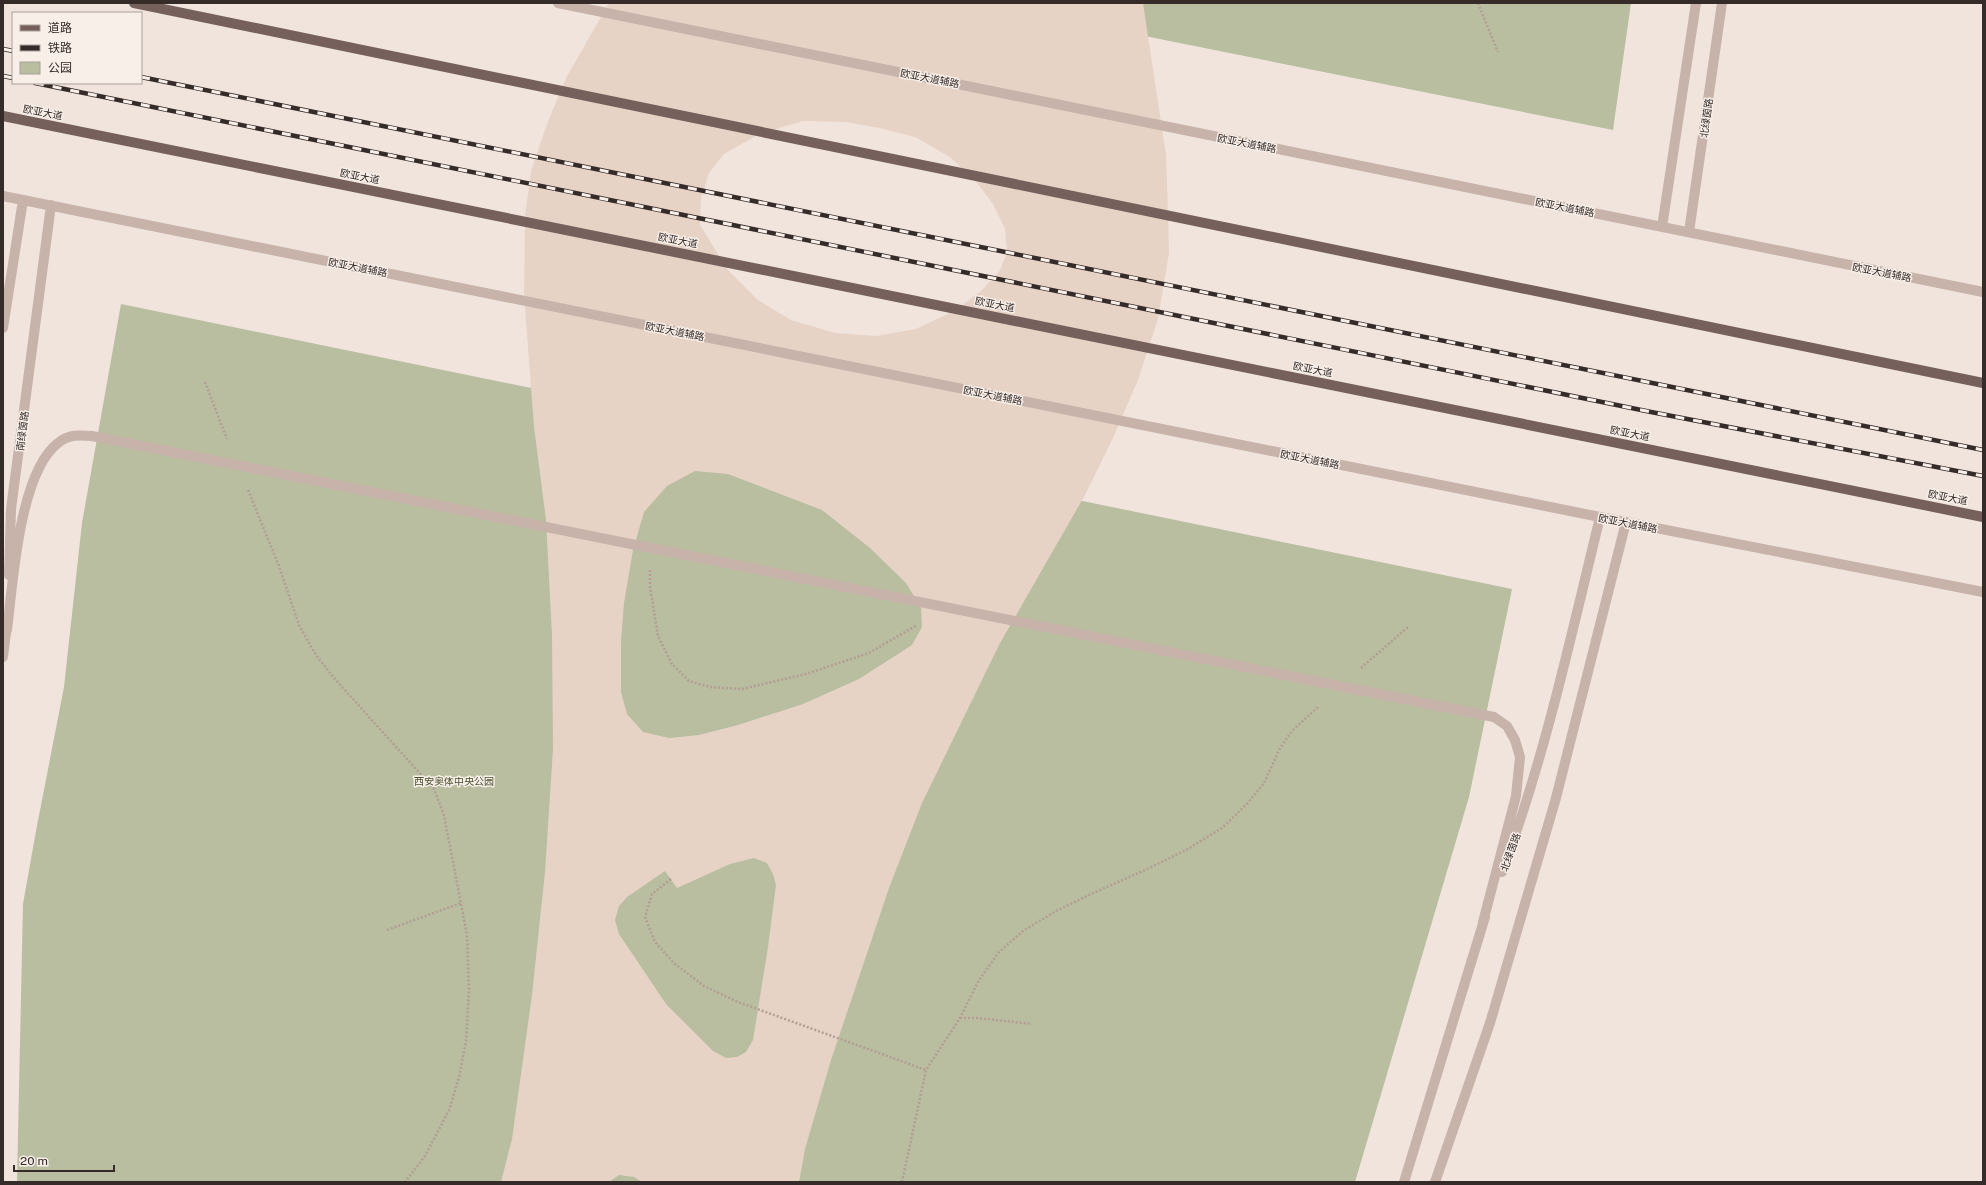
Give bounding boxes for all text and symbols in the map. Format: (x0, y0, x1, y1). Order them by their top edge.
legend (12, 12, 142, 84)
text: 道路 (48, 21, 72, 35)
text: 铁路 (48, 41, 72, 55)
text: 公园 (48, 61, 72, 75)
street label: 欧亚大道辅路 (899, 66, 961, 90)
street label: 北绿茵路 (1697, 97, 1715, 139)
street label: 欧亚大道 (22, 102, 64, 122)
street label: 欧亚大道辅路 (1216, 131, 1278, 155)
street label: 欧亚大道 (339, 166, 381, 186)
street label: 欧亚大道辅路 (1534, 195, 1596, 219)
street label: 欧亚大道 (657, 230, 699, 250)
street label: 欧亚大道辅路 (327, 255, 389, 279)
street label: 欧亚大道辅路 (1851, 260, 1913, 284)
street label: 欧亚大道 (974, 294, 1016, 314)
street label: 欧亚大道辅路 (644, 319, 706, 343)
street label: 欧亚大道 (1292, 359, 1334, 379)
street label: 欧亚大道辅路 (962, 383, 1024, 407)
street label: 南绿茵路 (14, 410, 30, 452)
street label: 欧亚大道 (1609, 423, 1651, 443)
street label: 欧亚大道辅路 (1279, 447, 1341, 471)
street label: 欧亚大道 (1927, 487, 1969, 507)
street label: 欧亚大道辅路 (1597, 511, 1659, 535)
park label: 西安奥体中央公园 (414, 775, 494, 787)
street label: 北绿茵路 (1498, 831, 1522, 873)
scale bar (14, 1147, 114, 1173)
text: 20 m (20, 1154, 48, 1168)

